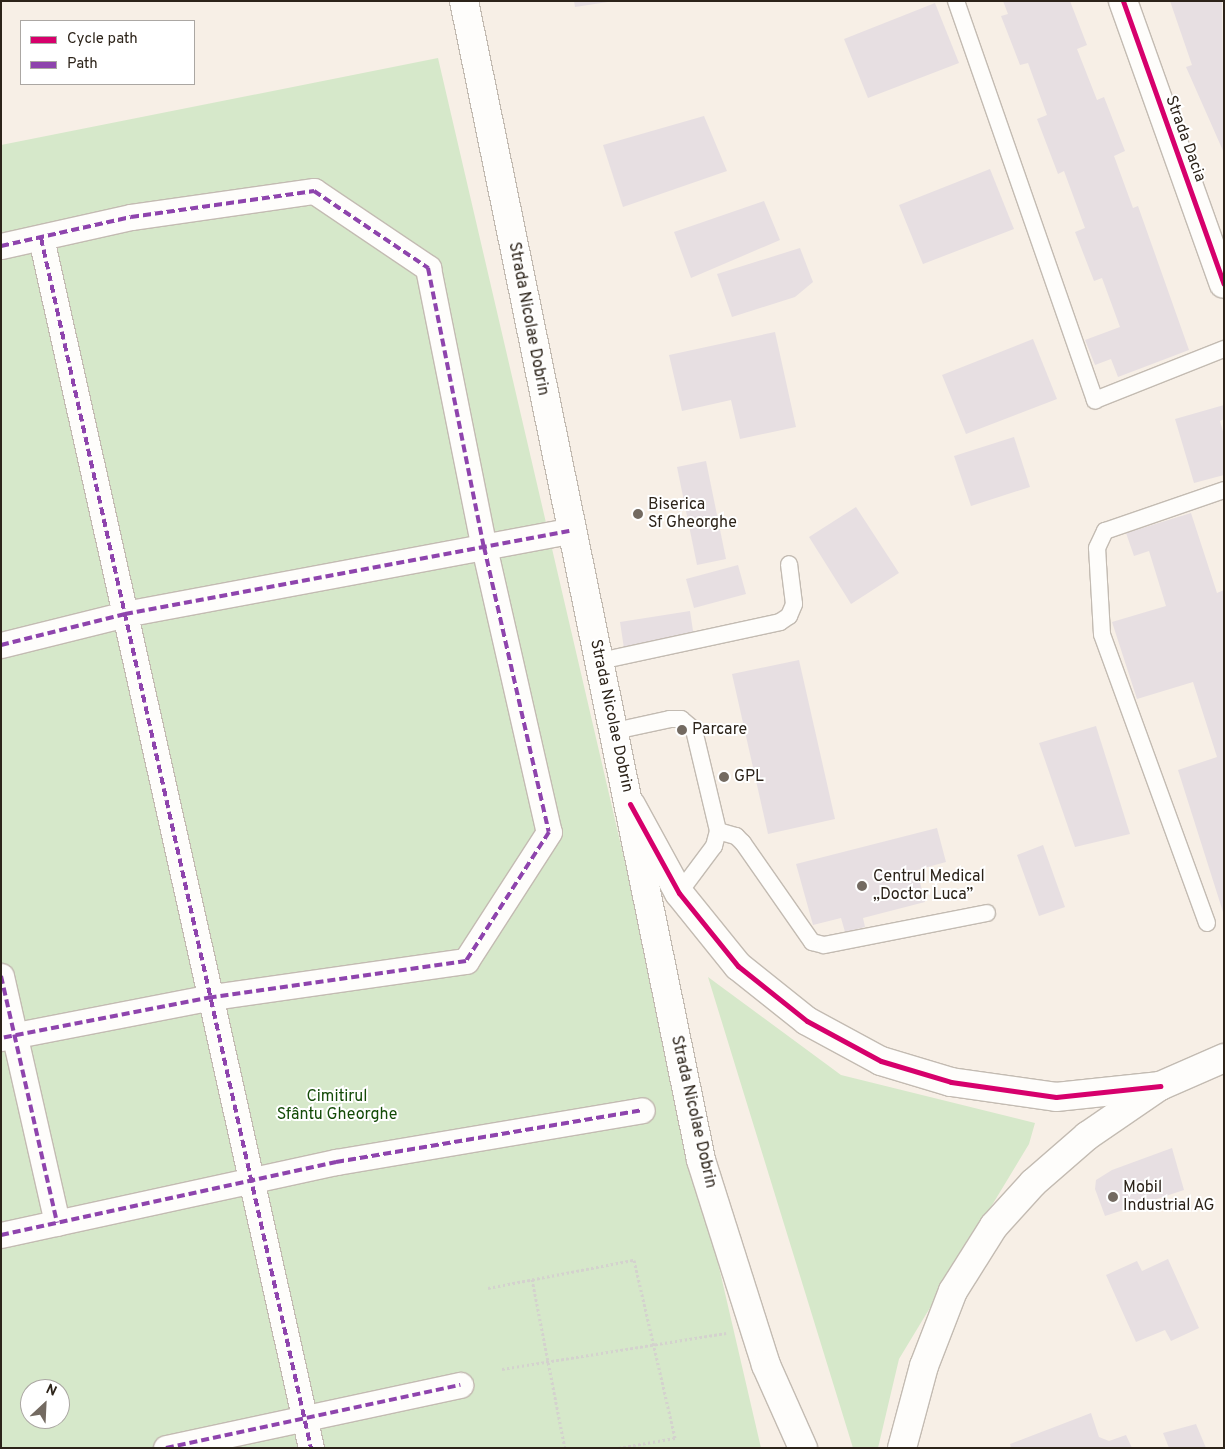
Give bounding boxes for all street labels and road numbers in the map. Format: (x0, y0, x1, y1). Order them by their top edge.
street label: Strada Dacia (1161, 93, 1209, 185)
street label: Strada Nicolae Dobrin (504, 241, 552, 397)
street label: Strada Nicolae Dobrin (585, 638, 637, 794)
street label: Strada Nicolae Dobrin (666, 1034, 720, 1190)

